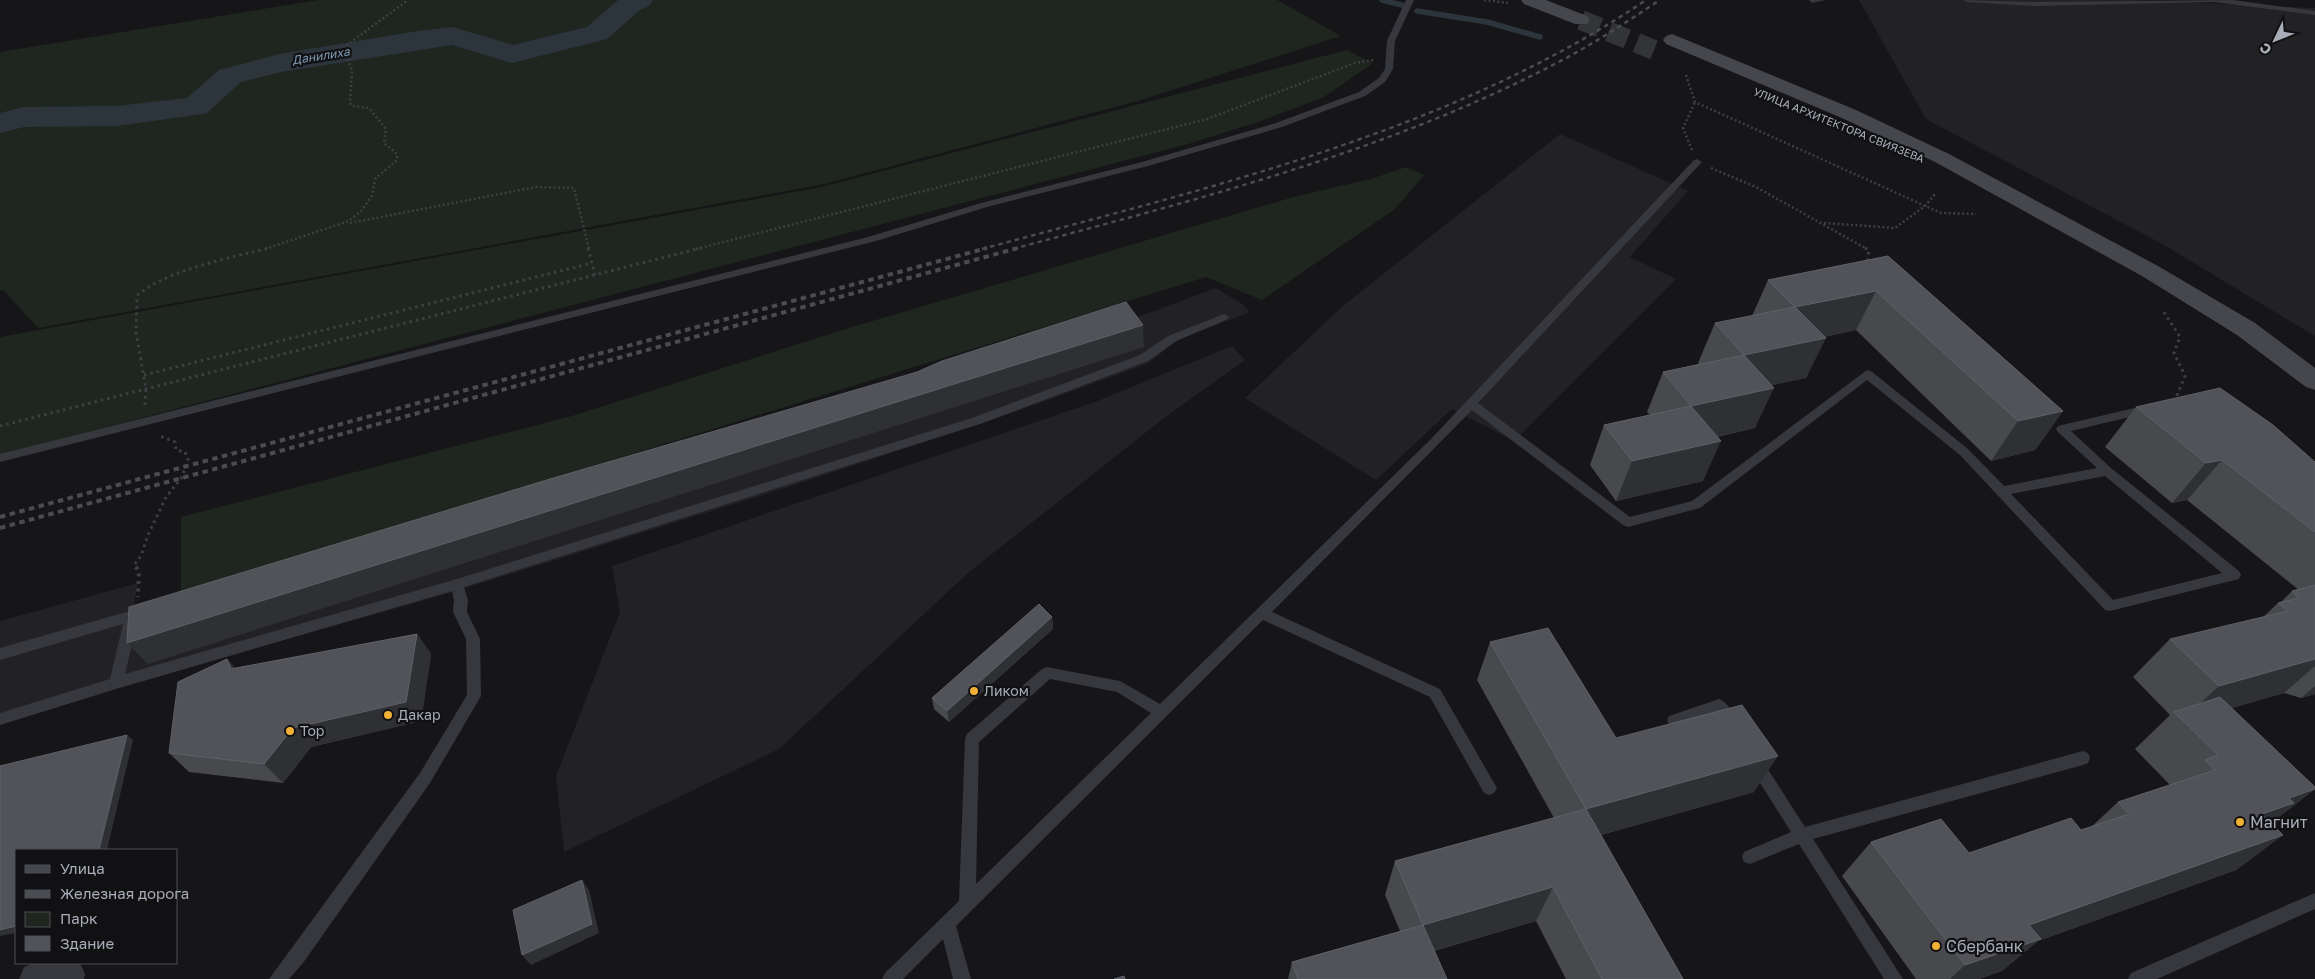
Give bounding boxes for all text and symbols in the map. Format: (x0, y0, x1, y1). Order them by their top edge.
north arrow (2250, 15, 2300, 65)
text: С (2255, 40, 2275, 59)
water label: Данилиха (290, 43, 352, 68)
street label: УЛИЦА АРХИТЕКТОРА СВИЯЗЕВА (1752, 84, 1927, 165)
place label: Ликом (984, 682, 1029, 699)
marker: Ликом (968, 685, 980, 697)
place label: Дакар (398, 706, 441, 723)
marker: Дакар (382, 709, 394, 721)
place label: Тор (300, 722, 324, 739)
marker: Тор (284, 725, 296, 737)
place label: Магнит (2250, 812, 2308, 832)
marker: Магнит (2234, 816, 2246, 828)
legend (15, 849, 178, 964)
text: Улица (60, 859, 105, 877)
text: Железная дорога (60, 884, 189, 902)
text: Парк (60, 909, 98, 927)
text: Здание (60, 934, 114, 952)
place label: Сбербанк (1946, 936, 2023, 956)
marker: Сбербанк (1930, 940, 1942, 952)

